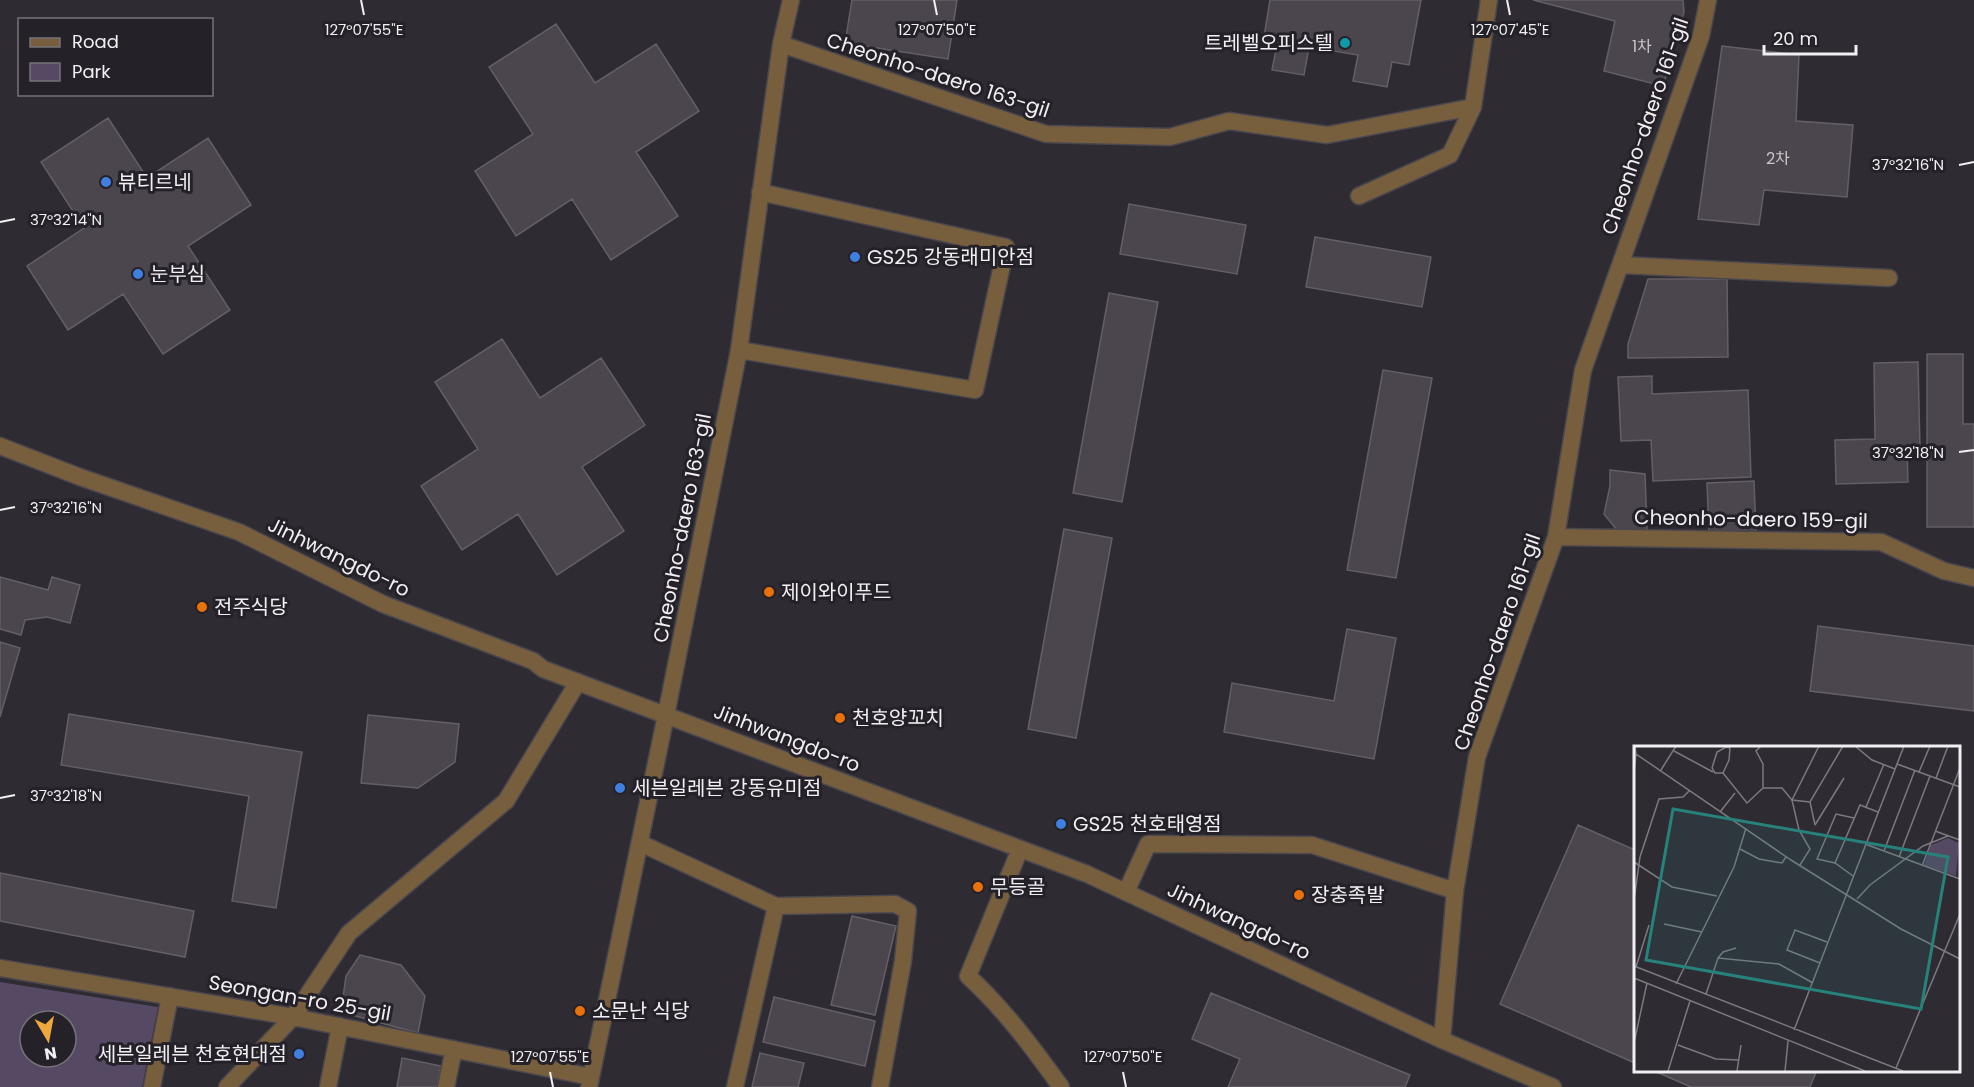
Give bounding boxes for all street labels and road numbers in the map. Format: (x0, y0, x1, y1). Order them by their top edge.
street label: Cheonho-daero 161-gil (1595, 14, 1695, 238)
street label: Cheonho-daero 163-gil (823, 26, 1053, 124)
street label: Cheonho-daero 163-gil (646, 411, 718, 645)
street label: Cheonho-daero 159-gil (1634, 503, 1868, 535)
street label: Jinhwangdo-ro (263, 510, 415, 604)
street label: Cheonho-daero 161-gil (1447, 530, 1547, 754)
street label: Jinhwangdo-ro (710, 697, 864, 779)
street label: Jinhwangdo-ro (1163, 876, 1315, 966)
street label: Seongan-ro 25-gil (207, 968, 393, 1028)

